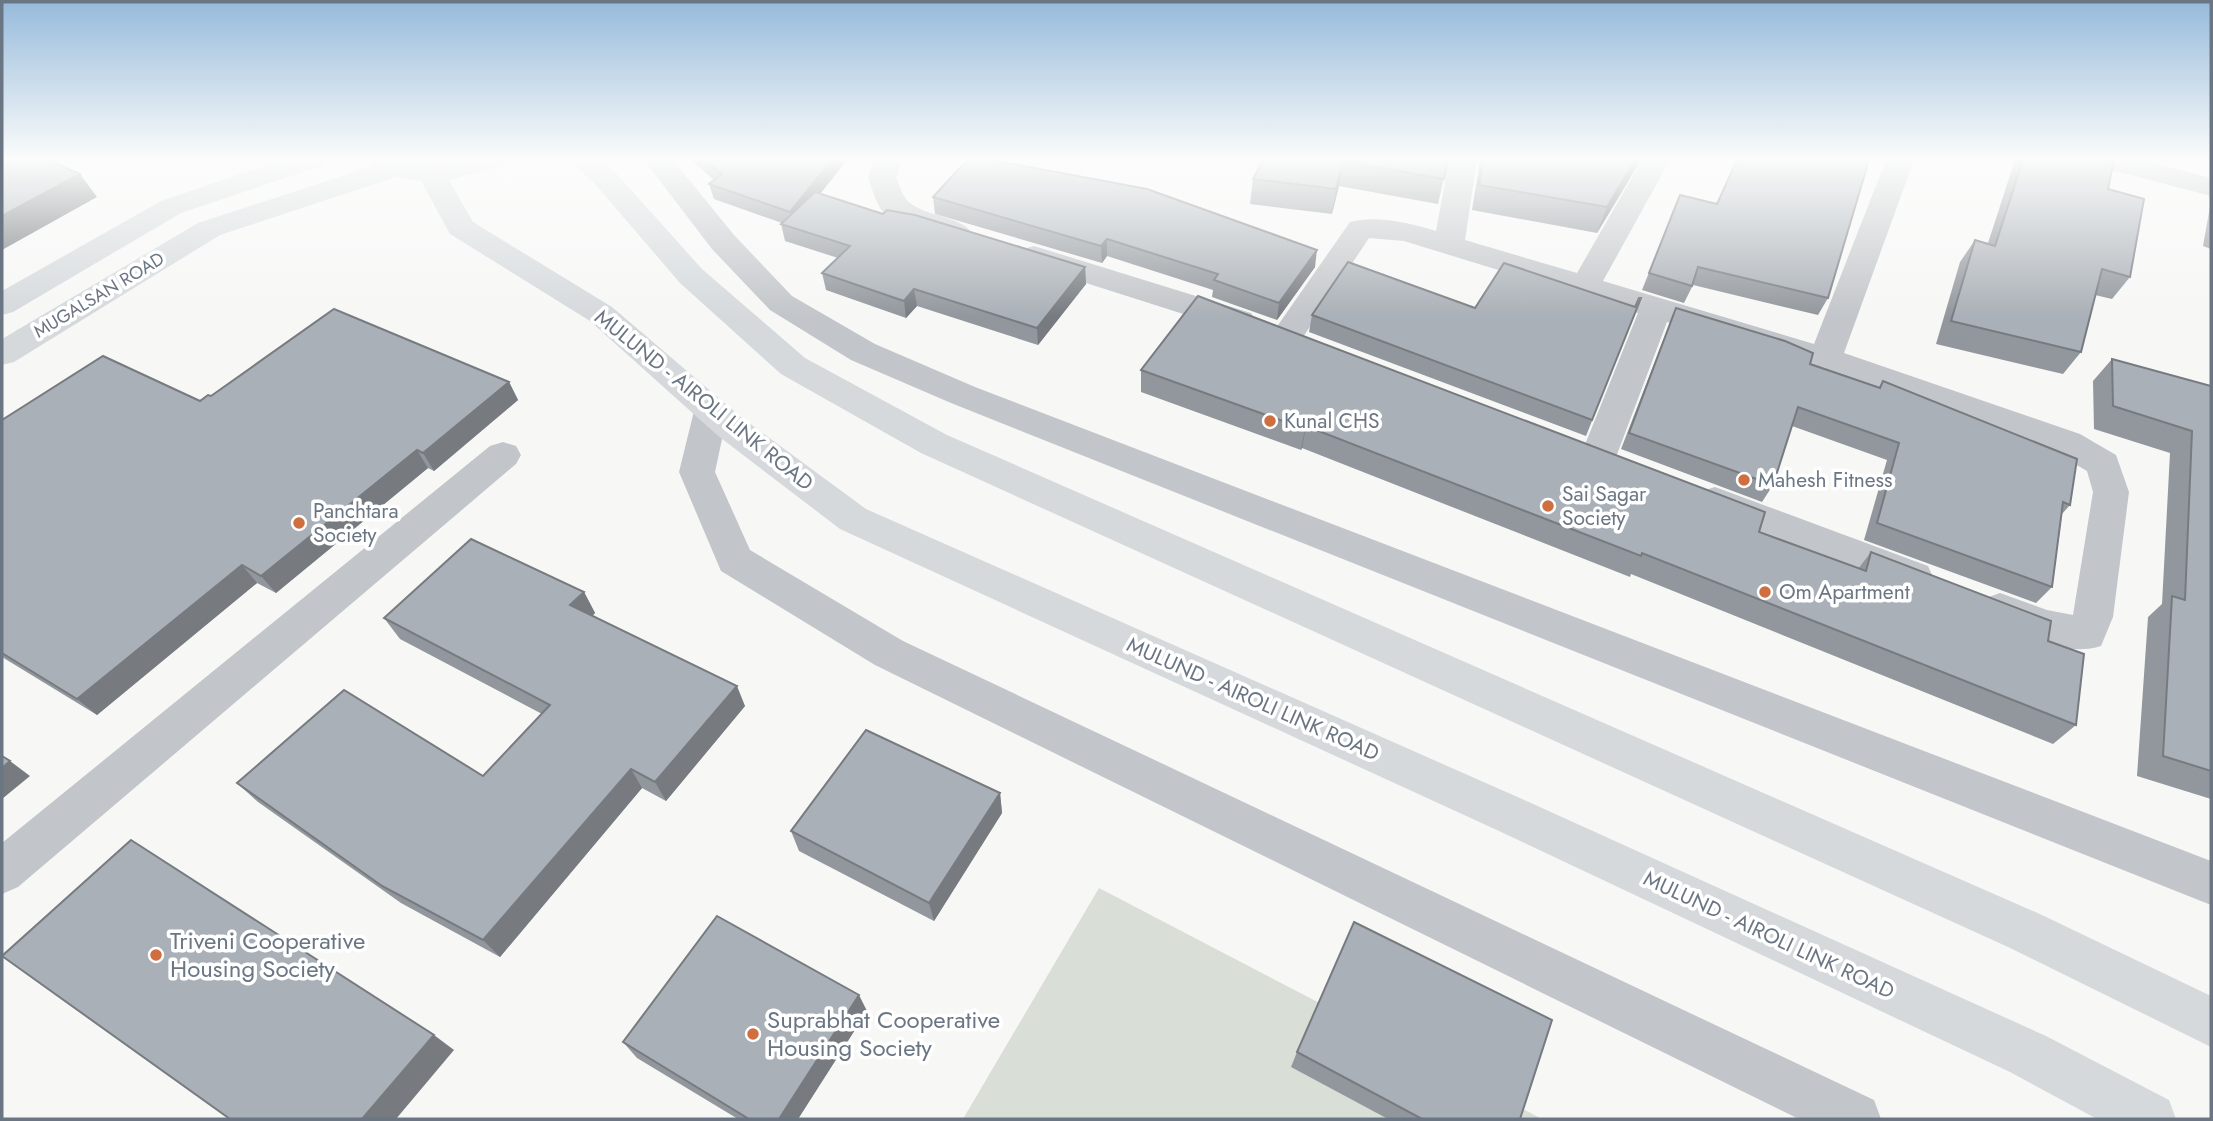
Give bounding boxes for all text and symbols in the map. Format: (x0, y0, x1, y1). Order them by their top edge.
street label: MUGALSAN ROAD (29, 246, 169, 344)
street label: MULUND - AIROLI LINK ROAD (588, 302, 820, 498)
place label: Kunal CHS (1284, 406, 1379, 436)
marker: Kunal CHS (1262, 413, 1278, 429)
place label: Mahesh Fitness (1758, 465, 1893, 495)
marker: Mahesh Fitness (1736, 472, 1752, 488)
place label: Sai Sagar Society (1562, 479, 1647, 533)
place label: Panchtara Society (313, 496, 399, 550)
marker: Sai Sagar Society (1540, 498, 1556, 514)
marker: Panchtara Society (291, 515, 307, 531)
place label: Om Apartment (1779, 577, 1910, 607)
marker: Om Apartment (1757, 584, 1773, 600)
street label: MULUND - AIROLI LINK ROAD (1122, 630, 1384, 768)
street label: MULUND - AIROLI LINK ROAD (1639, 864, 1899, 1006)
place label: Triveni Cooperative Housing Society (170, 923, 365, 986)
marker: Triveni Cooperative Housing Society (148, 947, 164, 963)
place label: Suprabhat Cooperative Housing Society (767, 1002, 1000, 1065)
marker: Suprabhat Cooperative Housing Society (745, 1026, 761, 1042)

